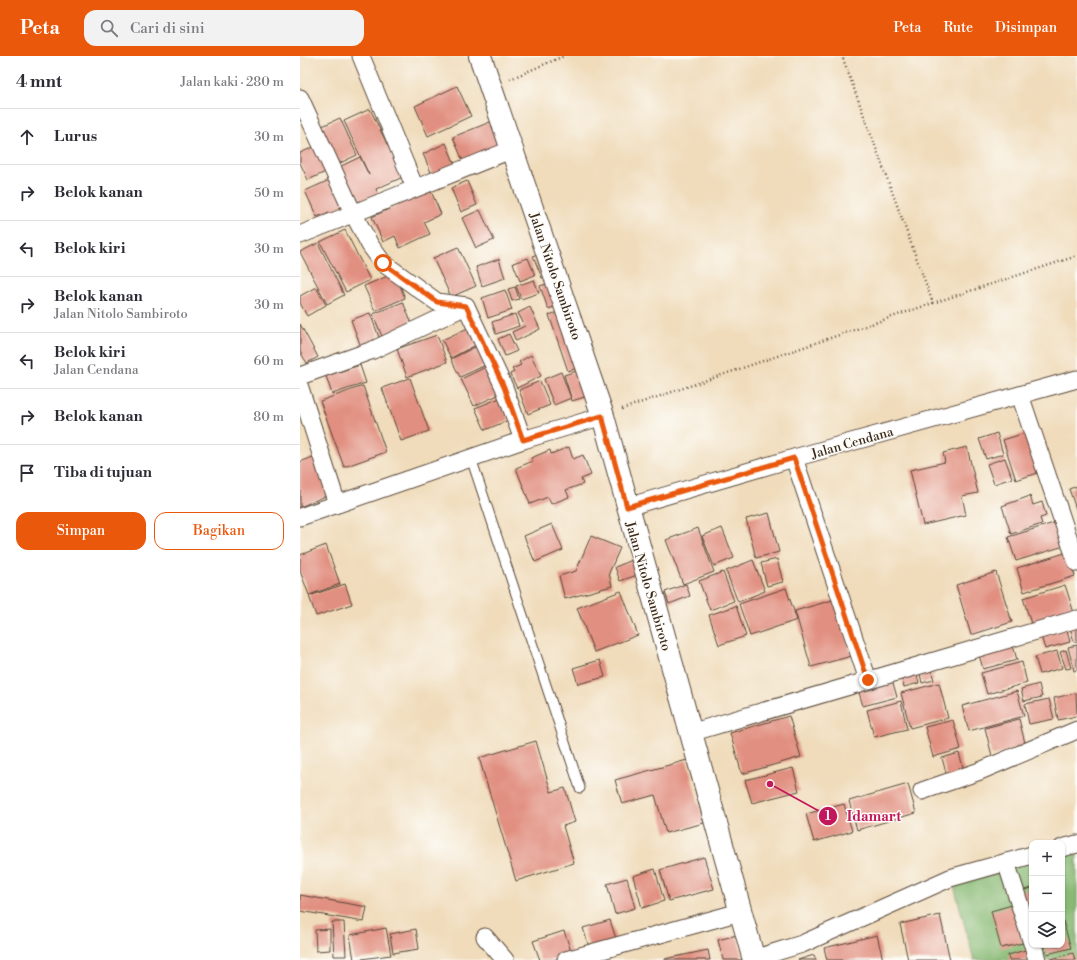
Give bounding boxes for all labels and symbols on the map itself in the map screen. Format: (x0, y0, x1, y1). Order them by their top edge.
street label: Jalan Nitolo Sambiroto (525, 209, 584, 342)
route start (374, 254, 392, 272)
street label: Jalan Cendana (809, 424, 895, 463)
street label: Jalan Nitolo Sambiroto (622, 519, 674, 653)
route end (859, 671, 877, 689)
callout: Idamart (818, 803, 909, 829)
text: Idamart (847, 808, 902, 826)
text: 1 (825, 809, 831, 824)

